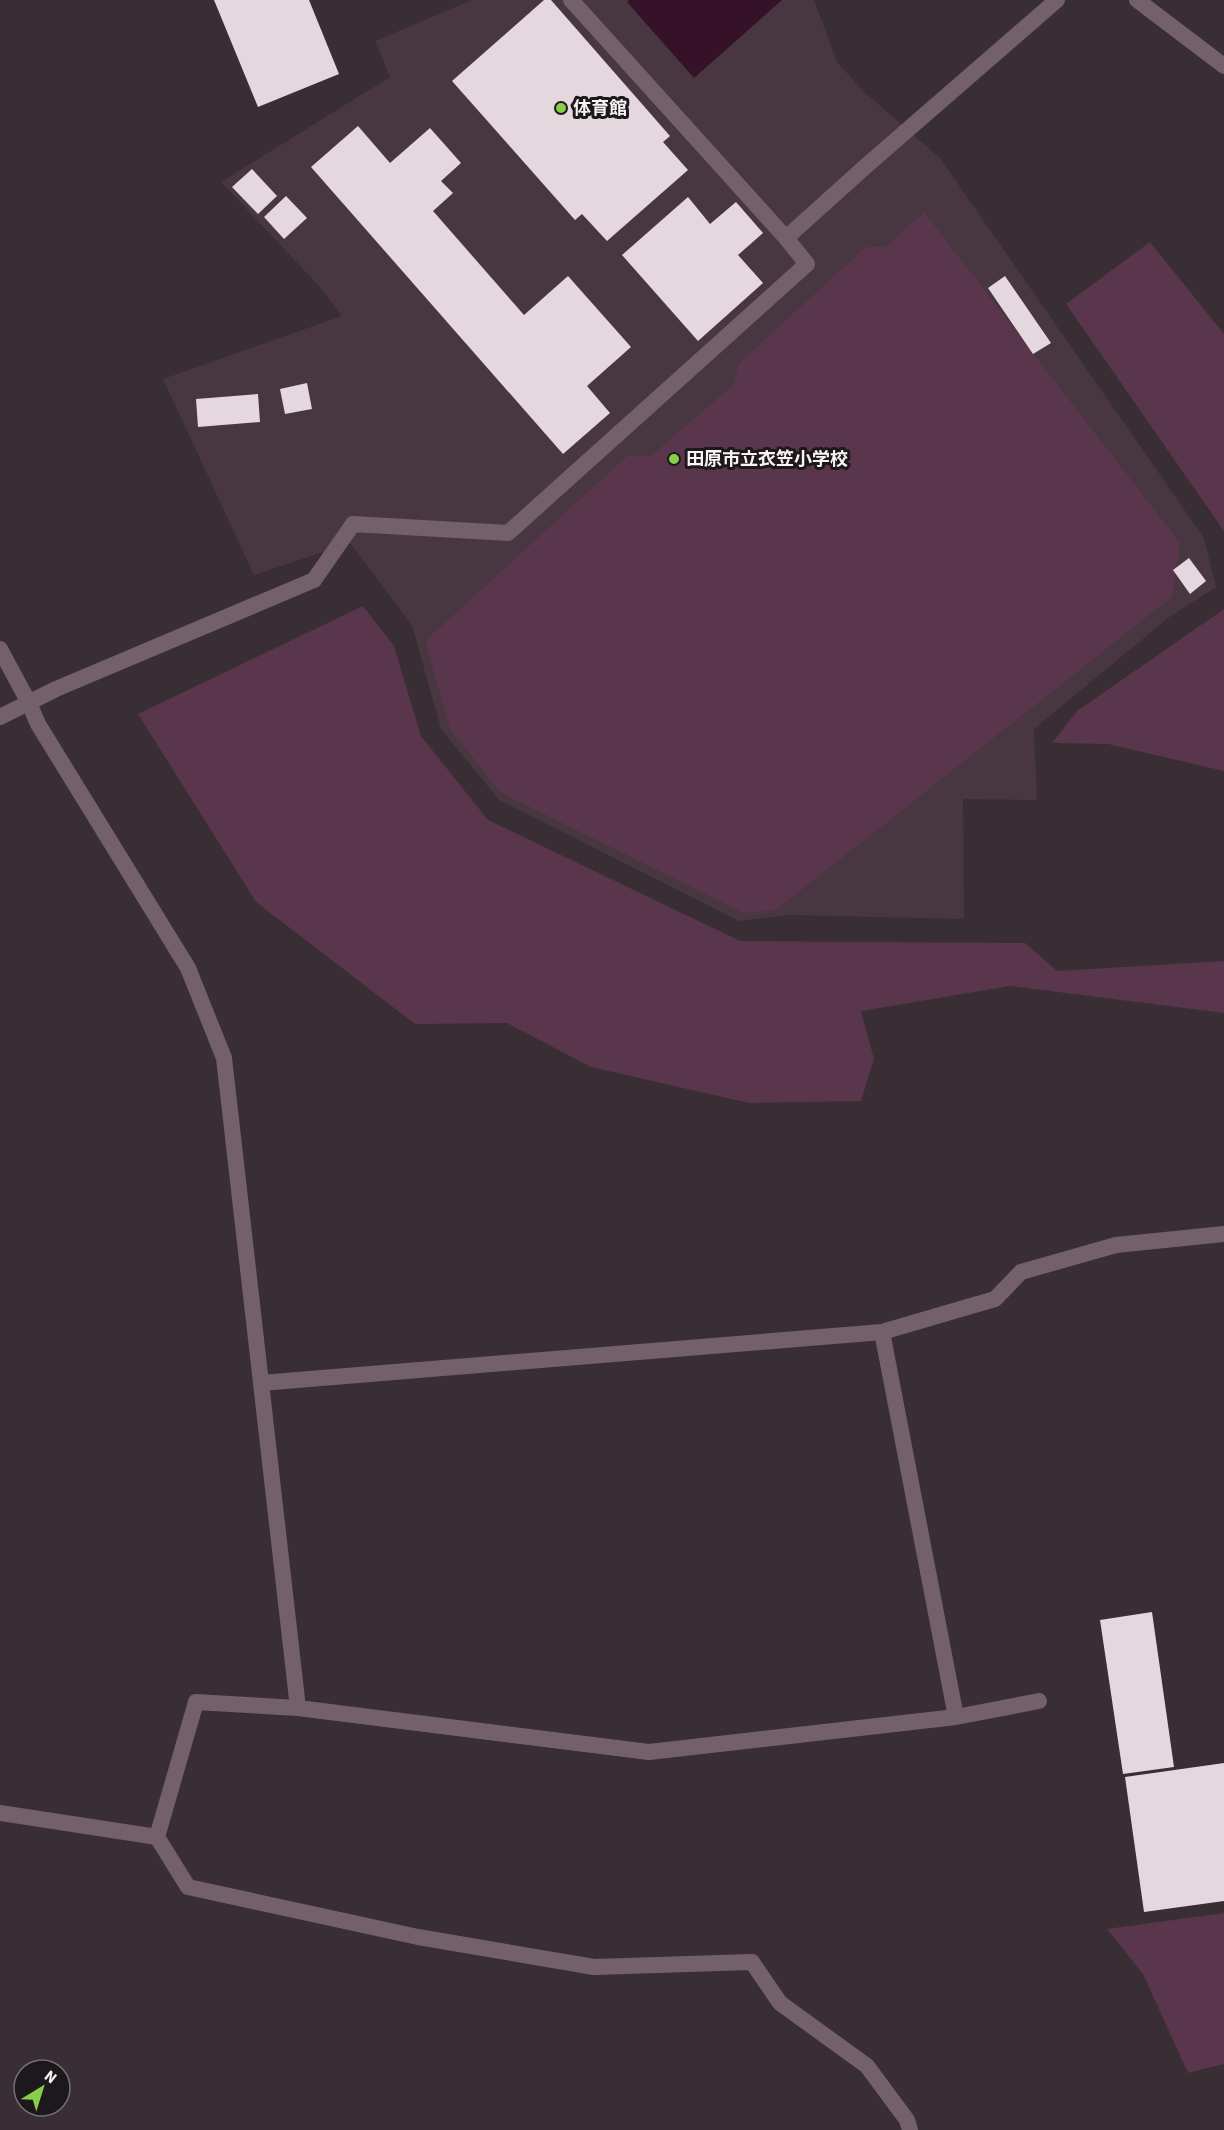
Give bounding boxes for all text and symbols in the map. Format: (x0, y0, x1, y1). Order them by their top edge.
place label: 体育館 (573, 96, 627, 121)
marker: 体育館 (554, 101, 568, 115)
place label: 田原市立衣笠小学校 (686, 447, 848, 472)
marker: 田原市立衣笠小学校 (667, 452, 681, 466)
north arrow (12, 2058, 72, 2118)
text: N (40, 2065, 62, 2089)

